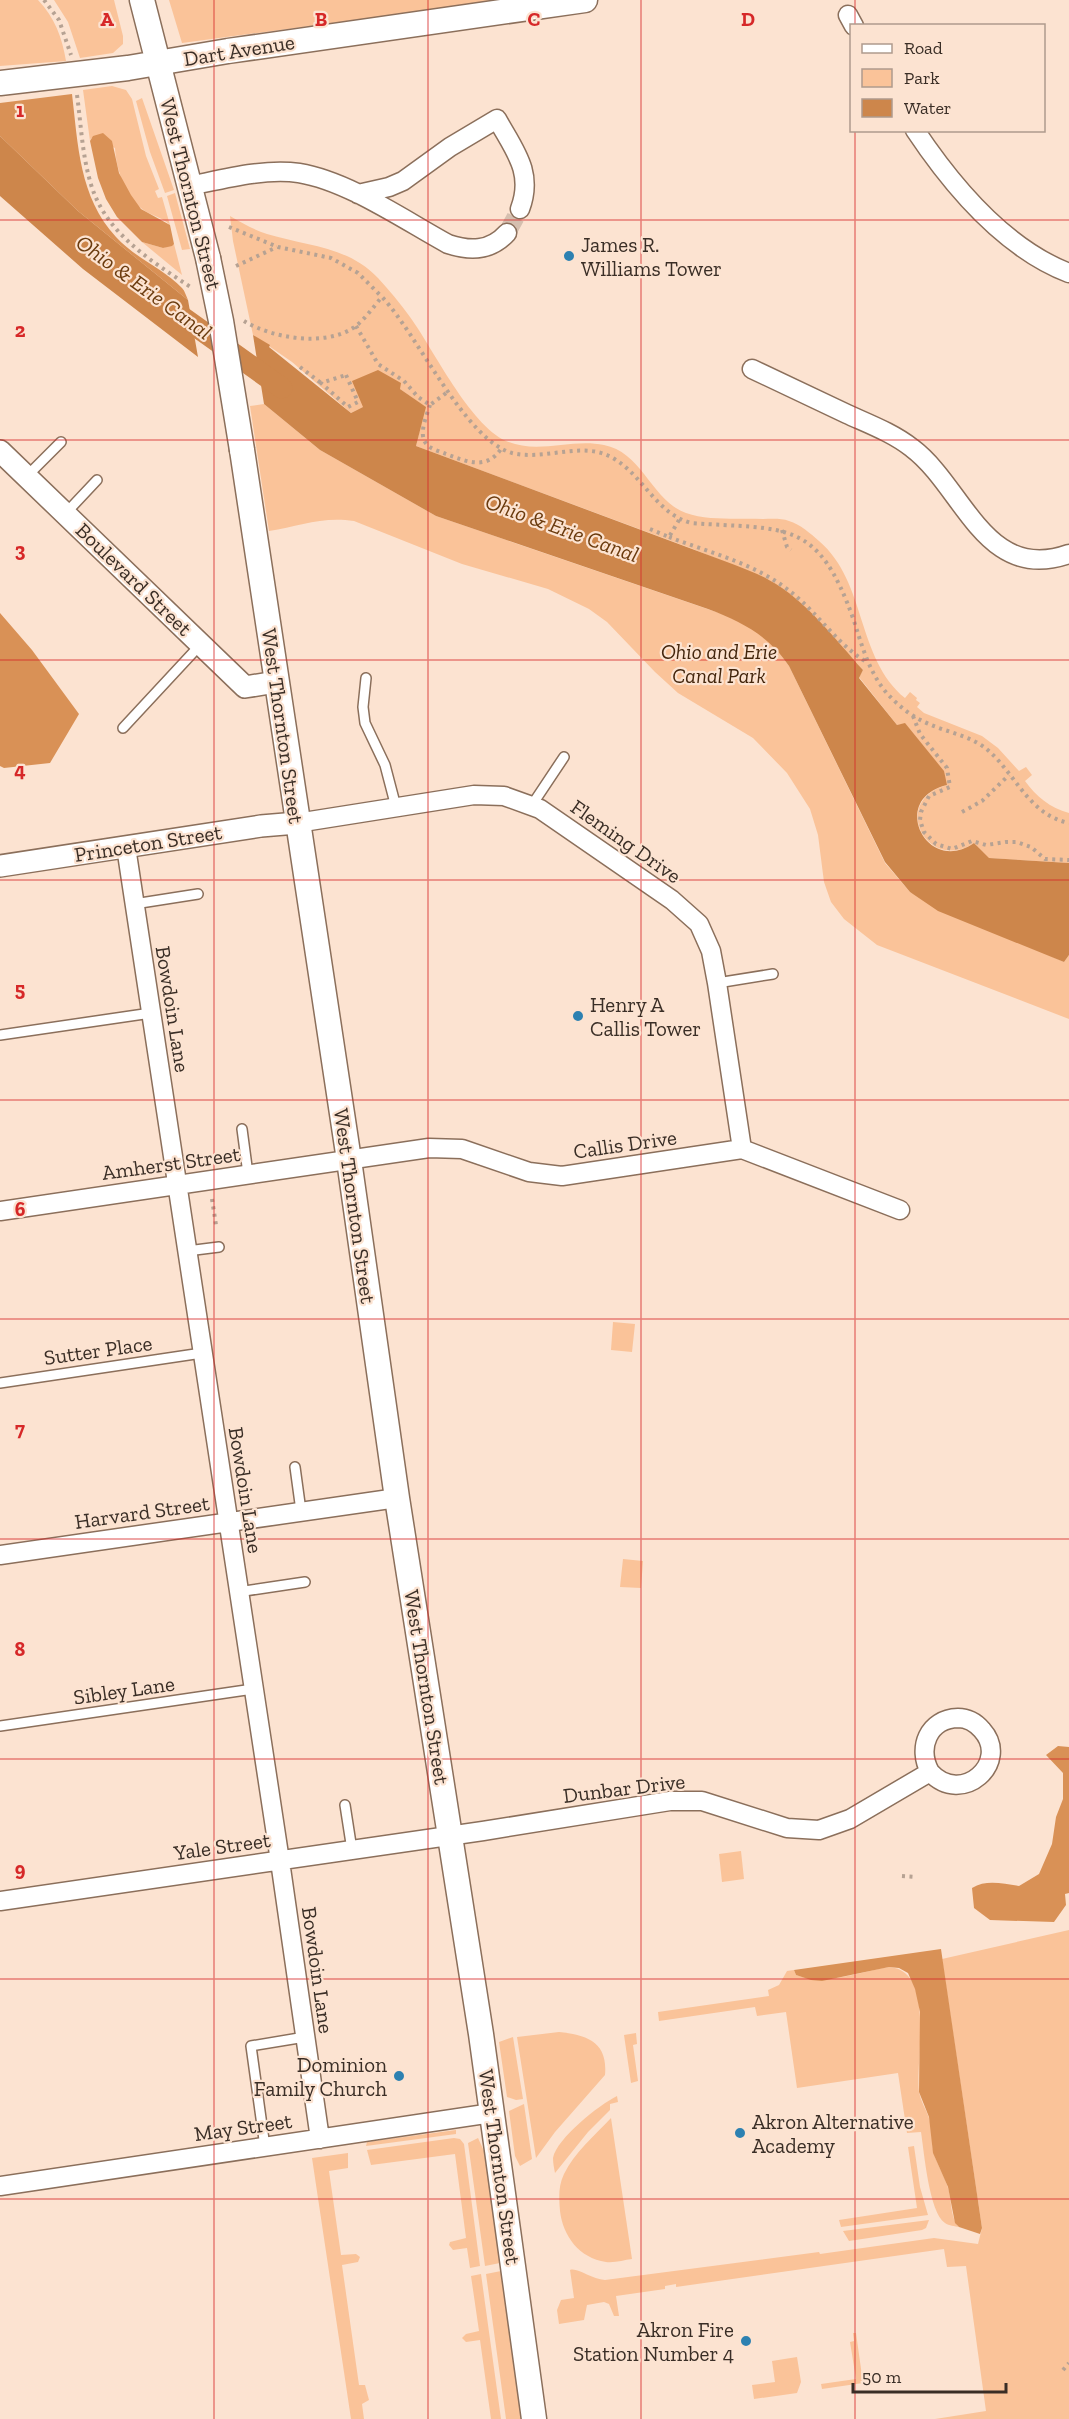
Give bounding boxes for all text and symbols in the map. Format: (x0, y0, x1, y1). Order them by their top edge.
text: A (100, 7, 114, 31)
text: B (315, 7, 327, 31)
text: C (528, 7, 541, 31)
text: D (741, 7, 755, 31)
legend (850, 24, 1045, 132)
street label: Dart Avenue (182, 29, 296, 71)
text: Road (904, 37, 943, 59)
text: Park (904, 67, 940, 89)
street label: West Thornton Street (155, 95, 227, 293)
text: Water (904, 97, 951, 119)
text: 1 (16, 98, 24, 122)
water label: Ohio & Erie Canal (71, 229, 217, 345)
place label: James R. Williams Tower (581, 232, 722, 281)
marker: James R. Williams Tower (562, 249, 576, 263)
text: 2 (15, 318, 26, 342)
water label: Ohio & Erie Canal (482, 488, 642, 568)
street label: Boulevard Street (71, 517, 197, 641)
text: 3 (15, 538, 26, 562)
street label: West Thornton Street (257, 627, 309, 825)
park label: Ohio and Erie Canal Park (661, 639, 777, 688)
text: 4 (14, 758, 26, 782)
street label: Fleming Drive (566, 794, 686, 888)
street label: Princeton Street (72, 819, 224, 867)
street label: Bowdoin Lane (151, 944, 195, 1074)
text: 5 (15, 977, 25, 1001)
place label: Henry A Callis Tower (590, 992, 701, 1041)
marker: Henry A Callis Tower (571, 1009, 585, 1023)
street label: West Thornton Street (329, 1107, 381, 1305)
street label: Callis Drive (572, 1124, 678, 1164)
street label: Amherst Street (100, 1141, 242, 1185)
text: 6 (15, 1197, 26, 1221)
street label: Sutter Place (42, 1330, 154, 1370)
text: 7 (15, 1417, 25, 1441)
street label: Bowdoin Lane (224, 1425, 268, 1555)
street label: Harvard Street (73, 1490, 211, 1534)
street label: West Thornton Street (399, 1588, 455, 1786)
text: 8 (15, 1637, 26, 1661)
street label: Sibley Lane (72, 1671, 176, 1709)
street label: Dunbar Drive (562, 1768, 687, 1808)
street label: Yale Street (171, 1827, 272, 1865)
text: 9 (15, 1857, 26, 1881)
street label: Bowdoin Lane (297, 1905, 339, 2035)
place label: Dominion Family Church (254, 2052, 387, 2101)
street label: West Thornton Street (474, 2068, 526, 2266)
marker: Dominion Family Church (392, 2069, 406, 2083)
street label: May Street (193, 2108, 294, 2146)
place label: Akron Alternative Academy (752, 2109, 914, 2158)
marker: Akron Alternative Academy (733, 2126, 747, 2140)
place label: Akron Fire Station Number 4 (573, 2317, 734, 2366)
marker: Akron Fire Station Number 4 (739, 2334, 753, 2348)
scale bar (853, 2356, 1006, 2394)
text: 50 m (862, 2366, 902, 2388)

